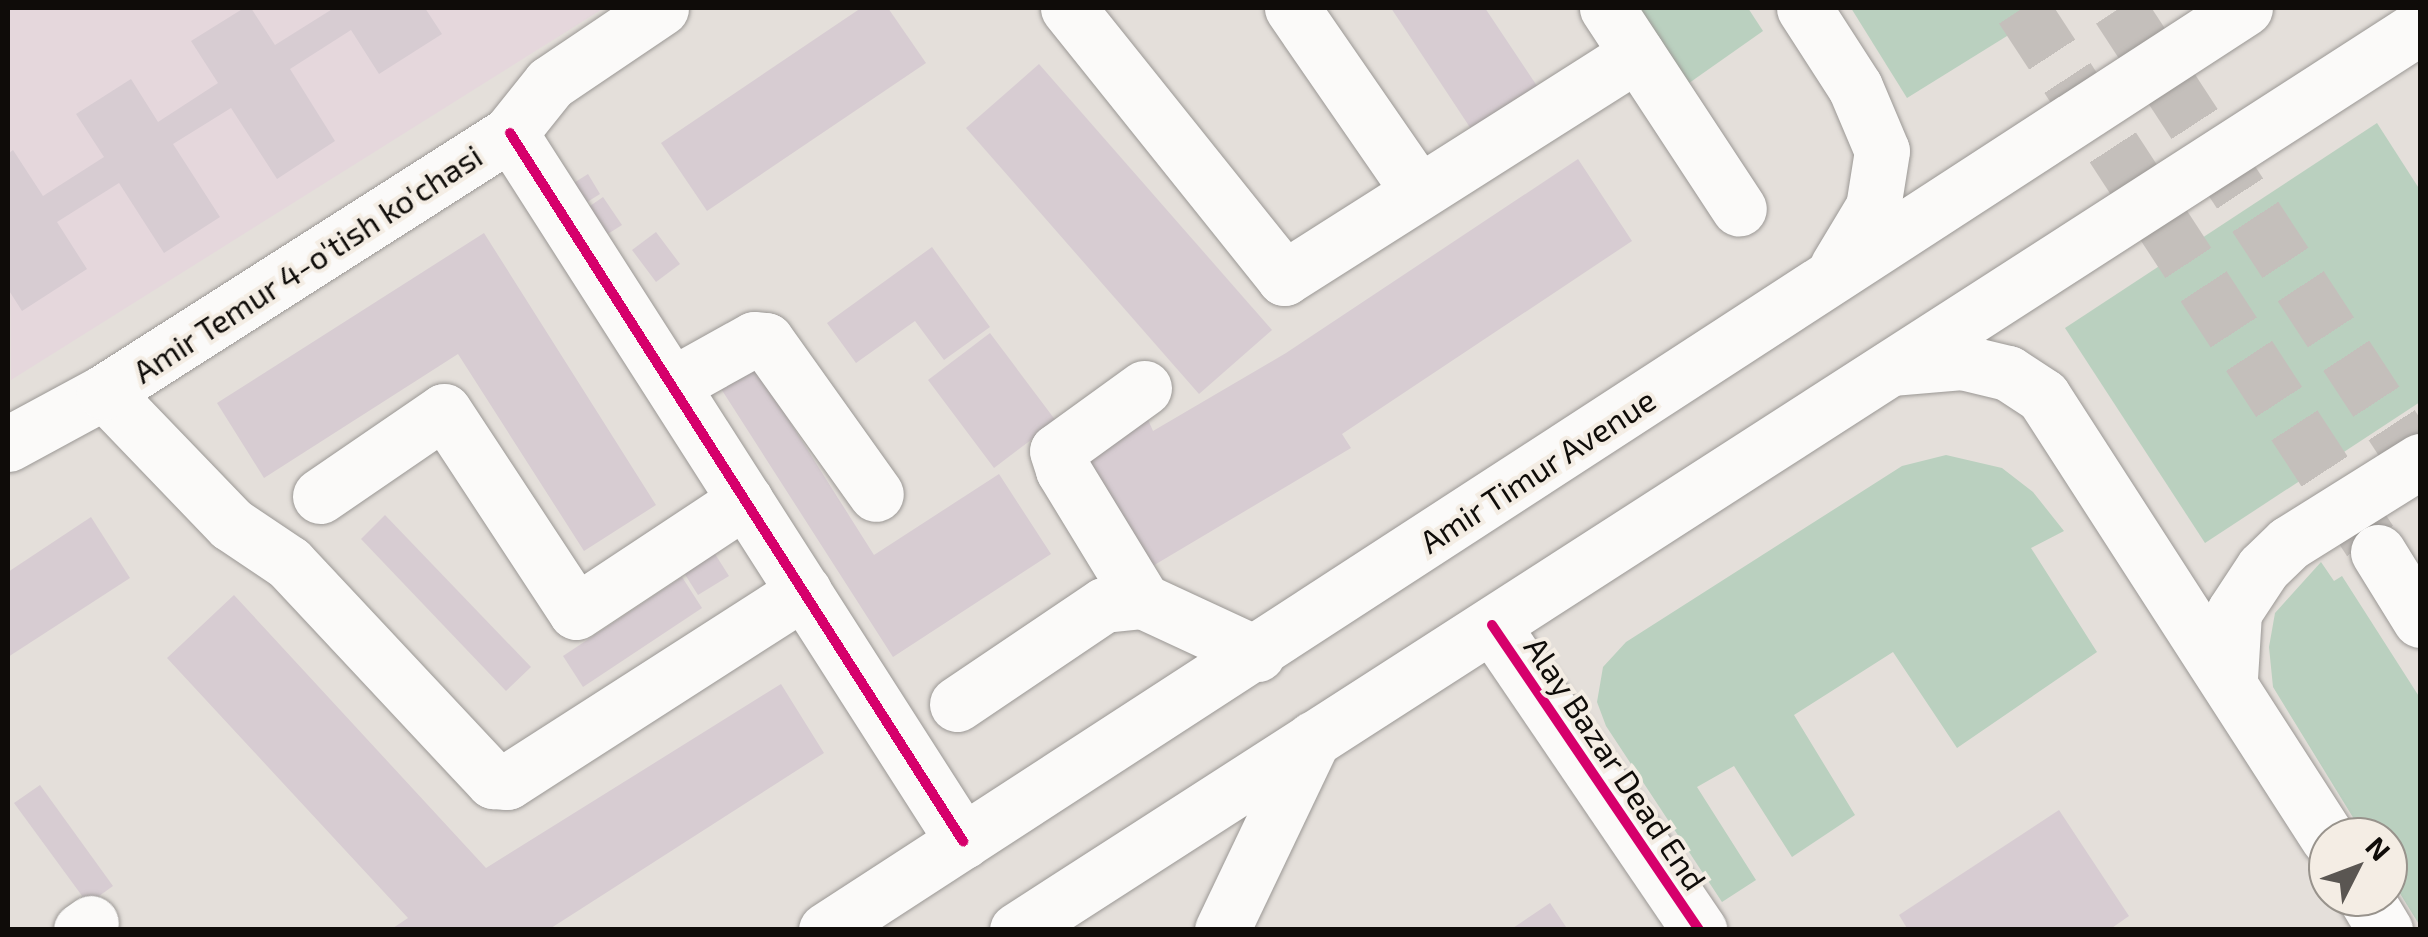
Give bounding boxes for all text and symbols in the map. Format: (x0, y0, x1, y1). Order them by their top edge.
street label: Amir Temur 4-o'tish ko'chasi (125, 135, 489, 391)
street label: Amir Timur Avenue (1411, 379, 1663, 561)
street label: Alay Bazar Dead End (1517, 628, 1715, 898)
north arrow (2308, 817, 2408, 917)
text: N (2359, 829, 2398, 867)

